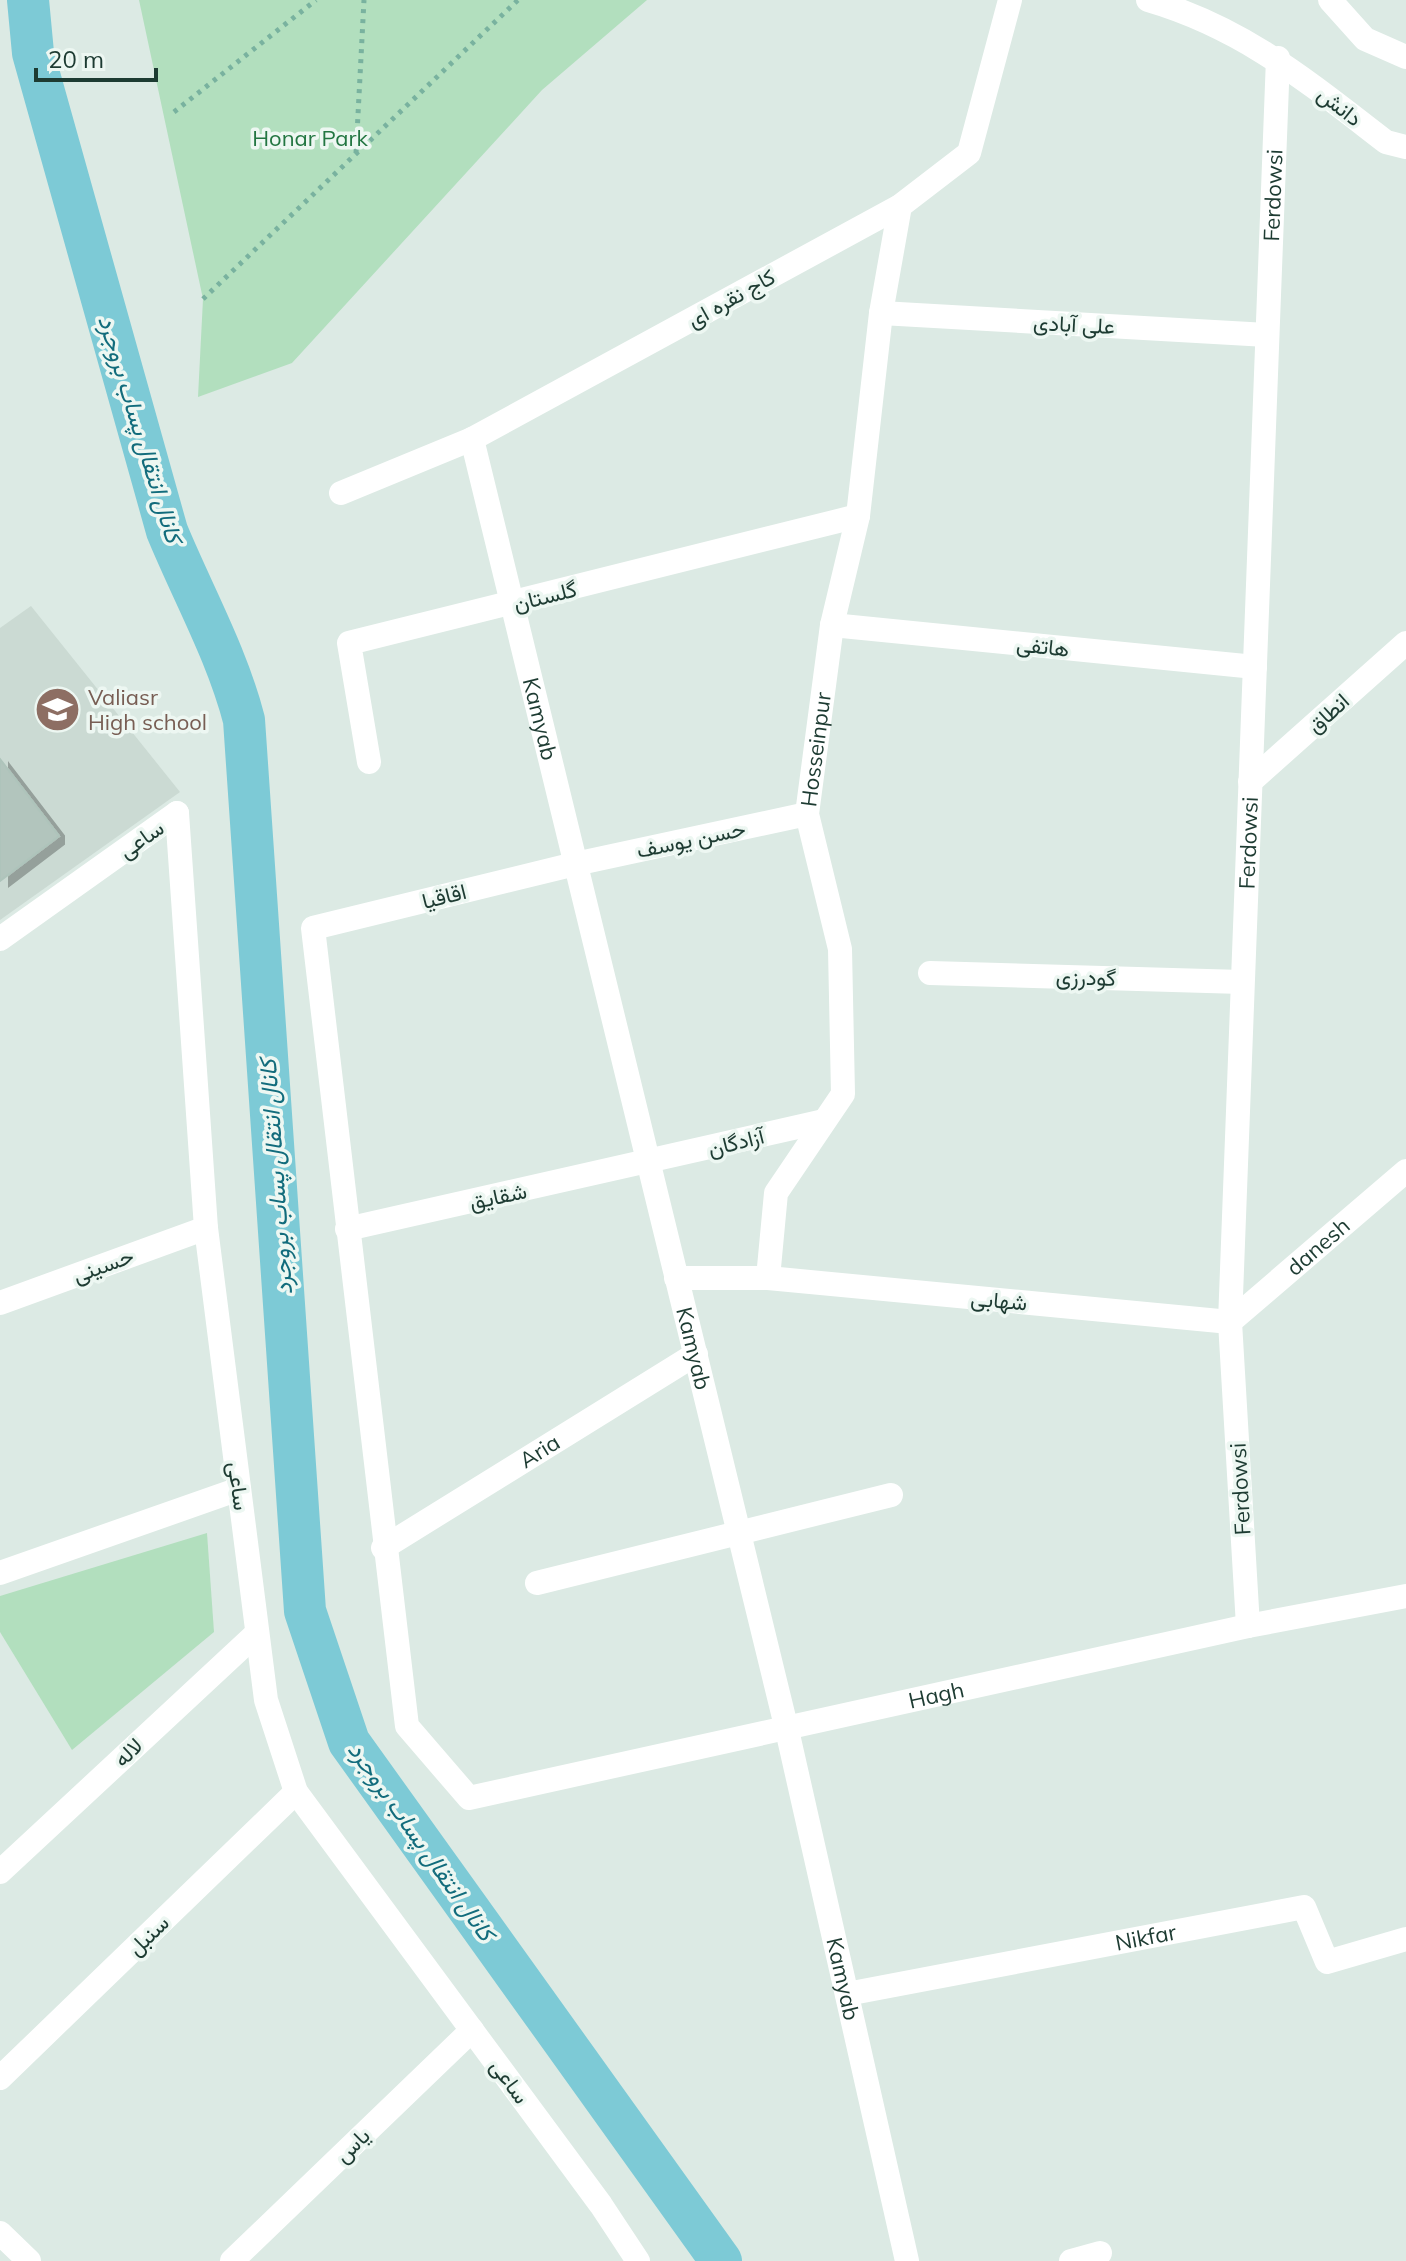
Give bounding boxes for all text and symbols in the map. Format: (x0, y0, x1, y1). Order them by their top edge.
scale bar (36, 32, 156, 82)
text: 20 m (48, 44, 104, 74)
street label: دانش (1312, 80, 1368, 132)
park label: Honar Park (252, 124, 368, 152)
street label: Ferdowsi (1257, 149, 1289, 242)
street label: کاج نقره ای (682, 262, 781, 335)
street label: علی آبادی (1032, 308, 1116, 340)
water label: کانال انتقال پساب بروجرد (90, 312, 191, 551)
street label: گلستان (510, 575, 580, 617)
street label: هاتفی (1015, 629, 1071, 663)
street label: Kamyab (517, 675, 564, 763)
place label: Valiasr High school (88, 683, 207, 736)
school or university icon: Valiasr High school (33, 686, 81, 734)
street label: انطاق (1301, 687, 1355, 739)
street label: Hosseinpur (794, 690, 837, 808)
street label: Ferdowsi (1232, 796, 1264, 890)
street label: ساعی (113, 814, 169, 864)
street label: حسن یوسف (634, 814, 748, 864)
street label: اقاقیا (419, 877, 469, 915)
street label: گودرزی (1055, 962, 1117, 992)
water label: کانال انتقال پساب بروجرد (252, 1054, 300, 1296)
street label: آزادگان (705, 1121, 769, 1162)
street label: شقایق (467, 1176, 529, 1216)
street label: danesh (1280, 1211, 1356, 1282)
street label: حسینی (69, 1241, 137, 1289)
street label: شهابی (969, 1284, 1029, 1316)
street label: Kamyab (670, 1304, 717, 1393)
street label: Aria (514, 1428, 565, 1474)
street label: Ferdowsi (1224, 1442, 1256, 1536)
street label: ساعی (222, 1460, 256, 1512)
street label: Hagh (906, 1675, 967, 1715)
street label: لاله (107, 1731, 149, 1773)
water label: کانال انتقال پساب بروجرد (340, 1736, 504, 1951)
street label: سنبل (121, 1909, 175, 1961)
street label: Nikfar (1113, 1918, 1178, 1957)
street label: Kamyab (820, 1935, 866, 2023)
street label: ساعی (484, 2053, 536, 2109)
street label: یاس (328, 2122, 376, 2168)

